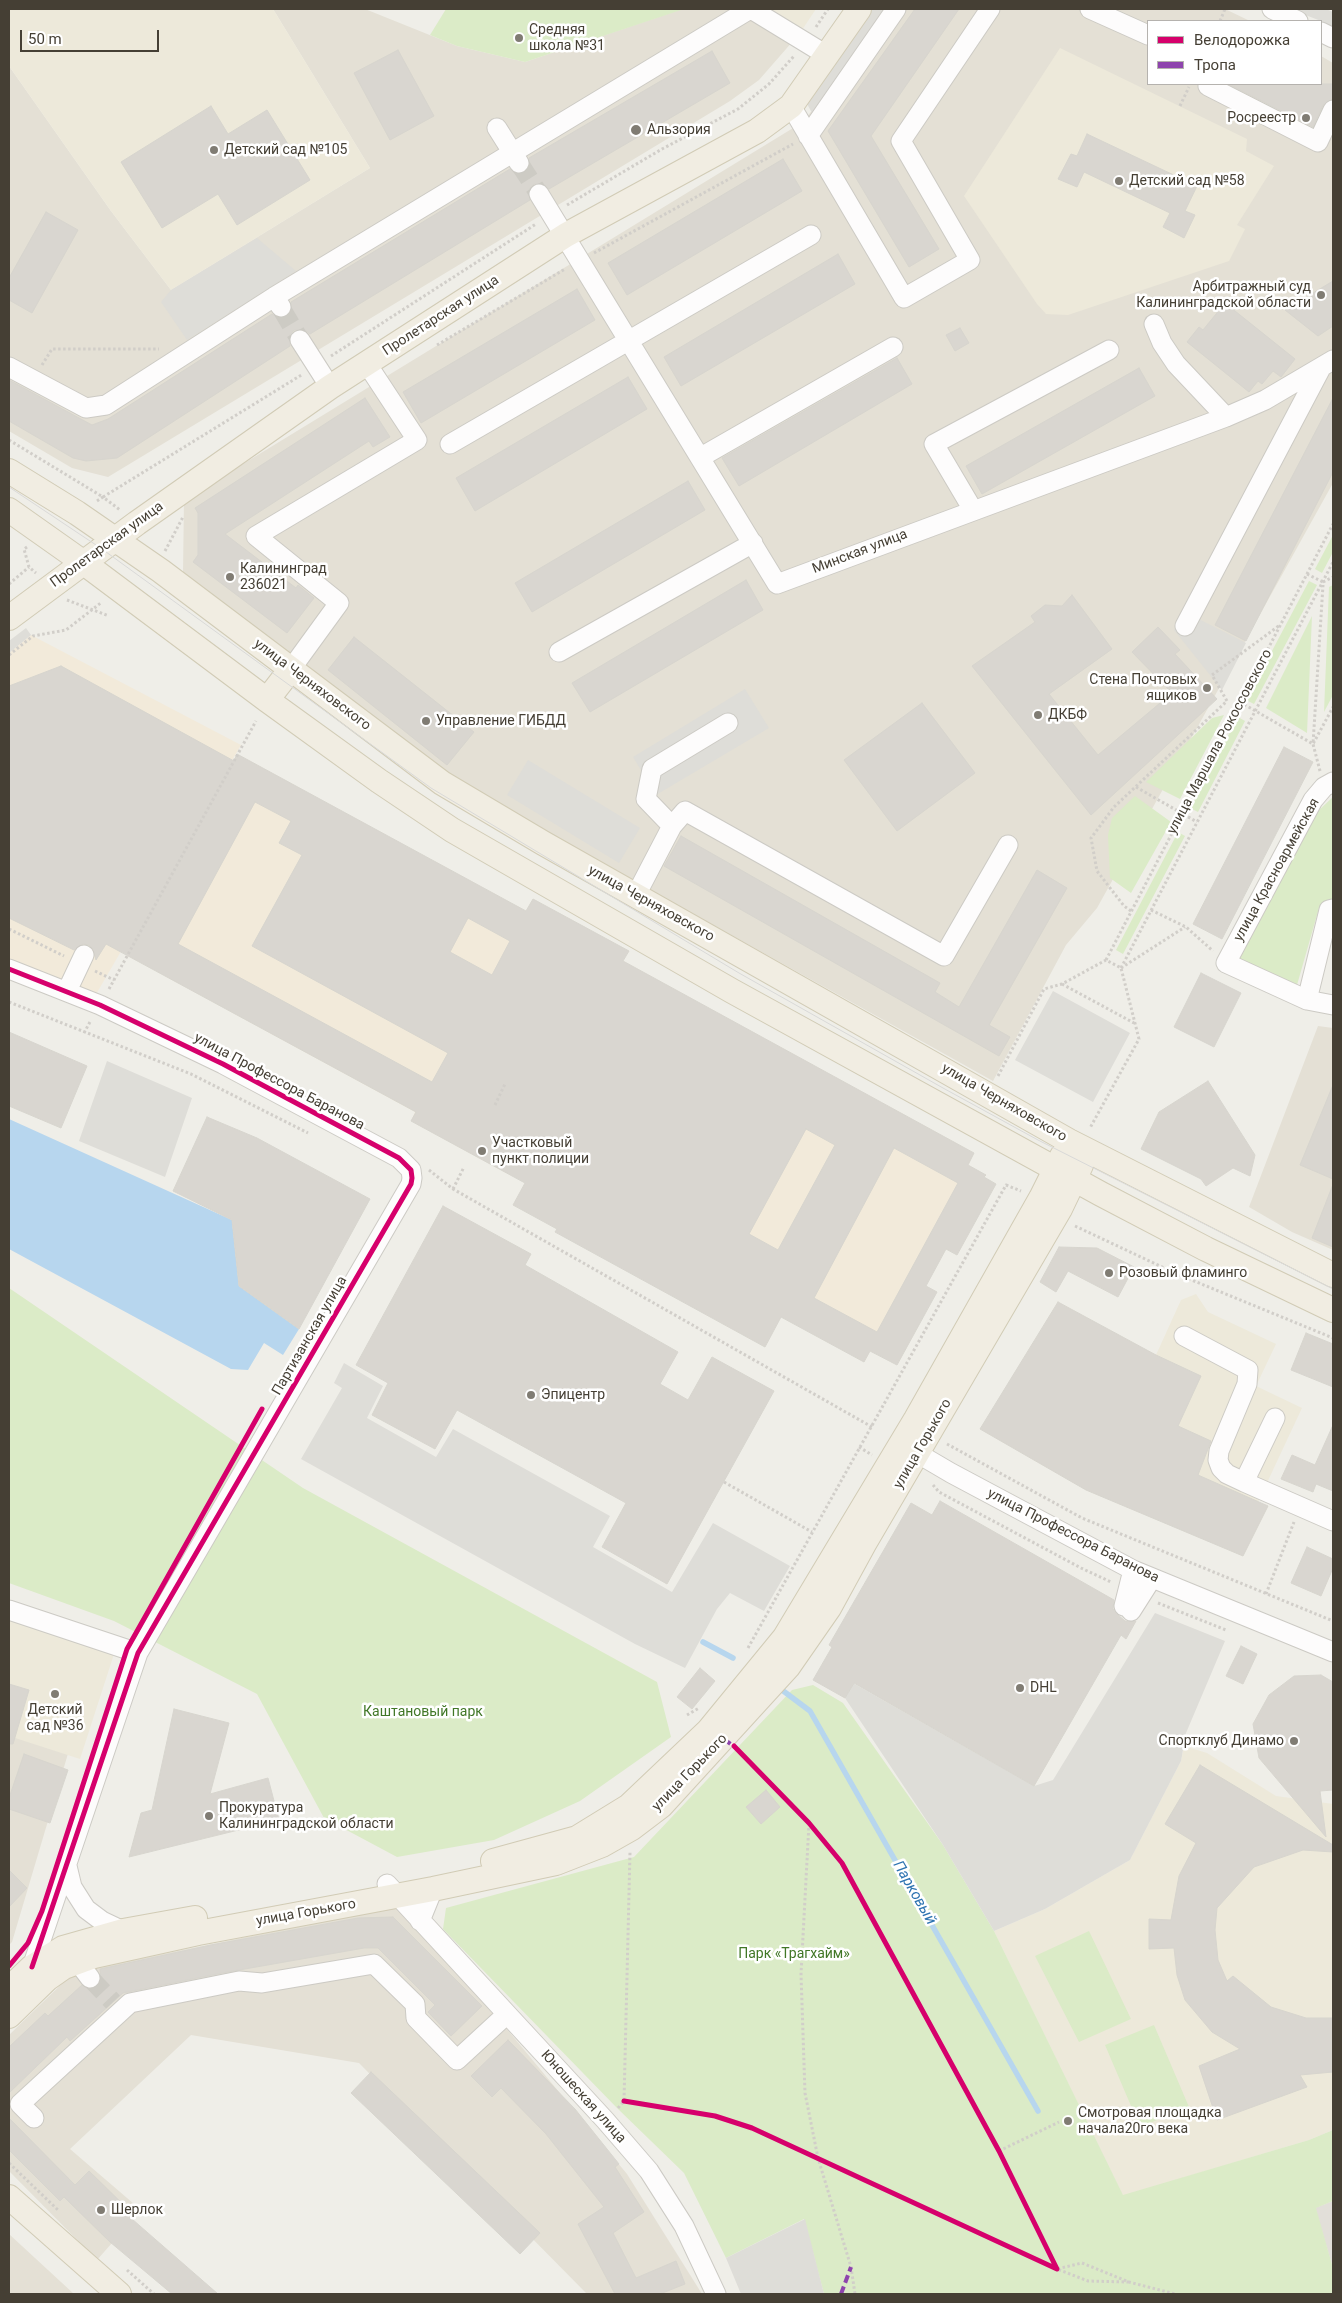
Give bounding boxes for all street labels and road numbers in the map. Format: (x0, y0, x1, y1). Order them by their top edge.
street label: Пролетарская улица (380, 272, 502, 360)
street label: Пролетарская улица (47, 498, 167, 592)
street label: Минская улица (810, 526, 910, 578)
street label: улица Черняховского (250, 636, 374, 734)
street label: улица Маршала Рокоссовского (1164, 647, 1276, 837)
street label: улица Красноармейская (1231, 795, 1323, 945)
street label: улица Черняховского (585, 862, 717, 946)
street label: улица Профессора Баранова (191, 1030, 367, 1134)
street label: улица Черняховского (938, 1060, 1070, 1146)
street label: Партизанская улица (269, 1274, 351, 1398)
street label: улица Горького (890, 1396, 956, 1492)
street label: улица Профессора Баранова (984, 1485, 1162, 1587)
street label: улица Горького (649, 1731, 731, 1815)
street label: улица Горького (255, 1896, 357, 1930)
street label: Юношеская улица (537, 2047, 629, 2147)

